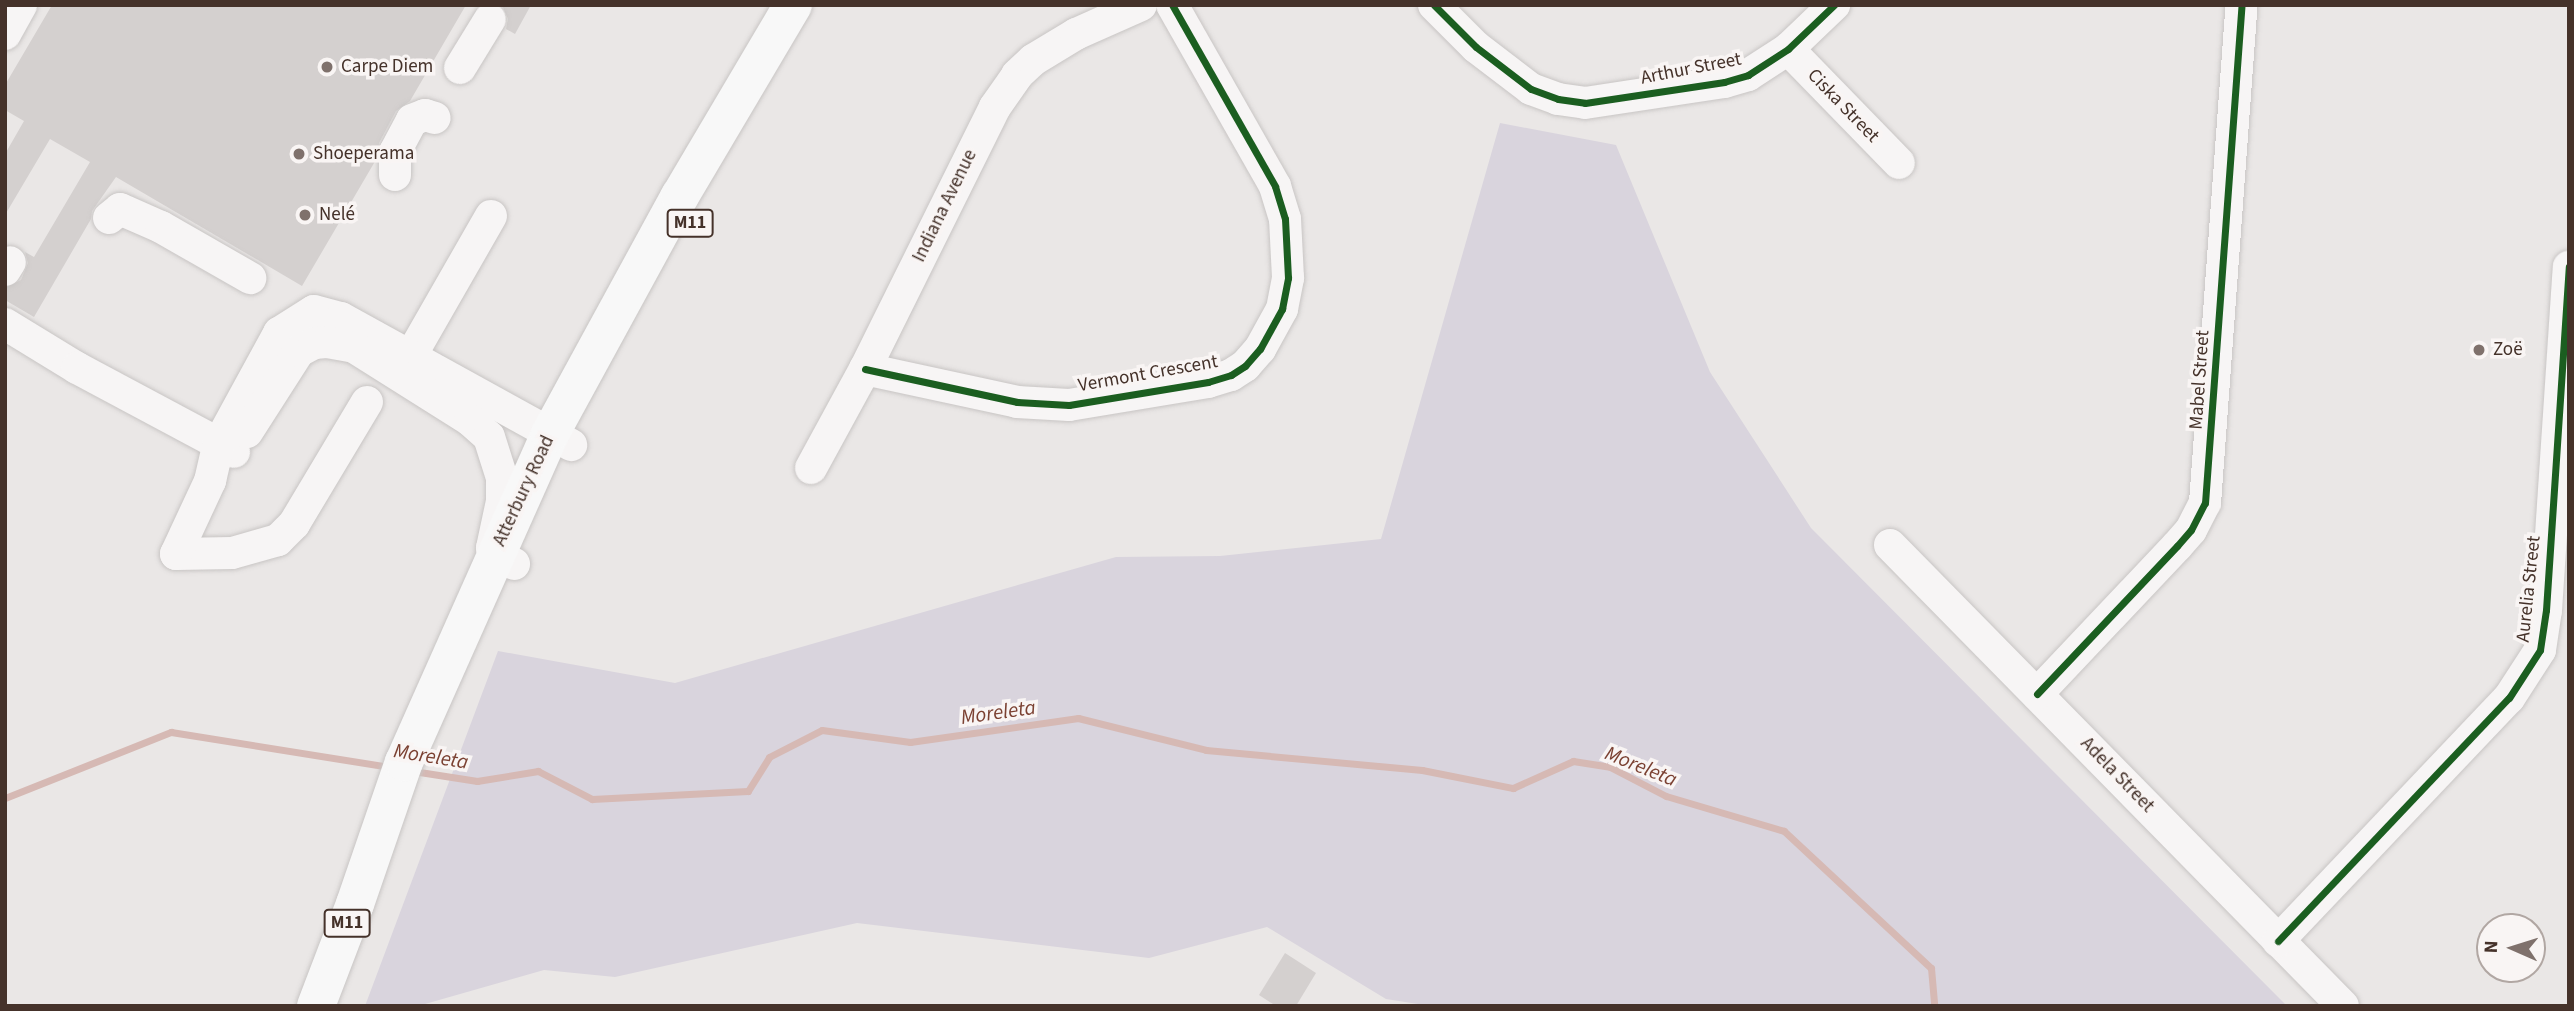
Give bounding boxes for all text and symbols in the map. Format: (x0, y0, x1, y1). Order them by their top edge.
street label: Arthur Street (1639, 48, 1743, 90)
place label: Carpe Diem (341, 56, 433, 78)
marker: Carpe Diem (319, 59, 335, 75)
street label: Ciska Street (1802, 64, 1884, 148)
place label: Shoeperama (313, 143, 414, 165)
marker: Shoeperama (291, 146, 307, 162)
street label: Indiana Avenue (908, 146, 982, 266)
place label: Nelé (319, 204, 355, 226)
marker: Nelé (297, 207, 313, 223)
road number: M11 (666, 208, 714, 238)
street label: Mabel Street (2185, 330, 2215, 430)
place label: Zoë (2493, 339, 2523, 361)
marker: Zoë (2471, 342, 2487, 358)
street label: Vermont Crescent (1076, 351, 1220, 397)
street label: Atterbury Road (488, 432, 560, 550)
street label: Aurelia Street (2512, 535, 2546, 643)
water label: Moreleta (959, 694, 1037, 730)
street label: Adela Street (2075, 733, 2159, 817)
water label: Moreleta (392, 738, 470, 774)
water label: Moreleta (1601, 740, 1681, 792)
road number: M11 (322, 908, 372, 938)
north arrow (2476, 913, 2546, 983)
text: N (2478, 940, 2505, 954)

